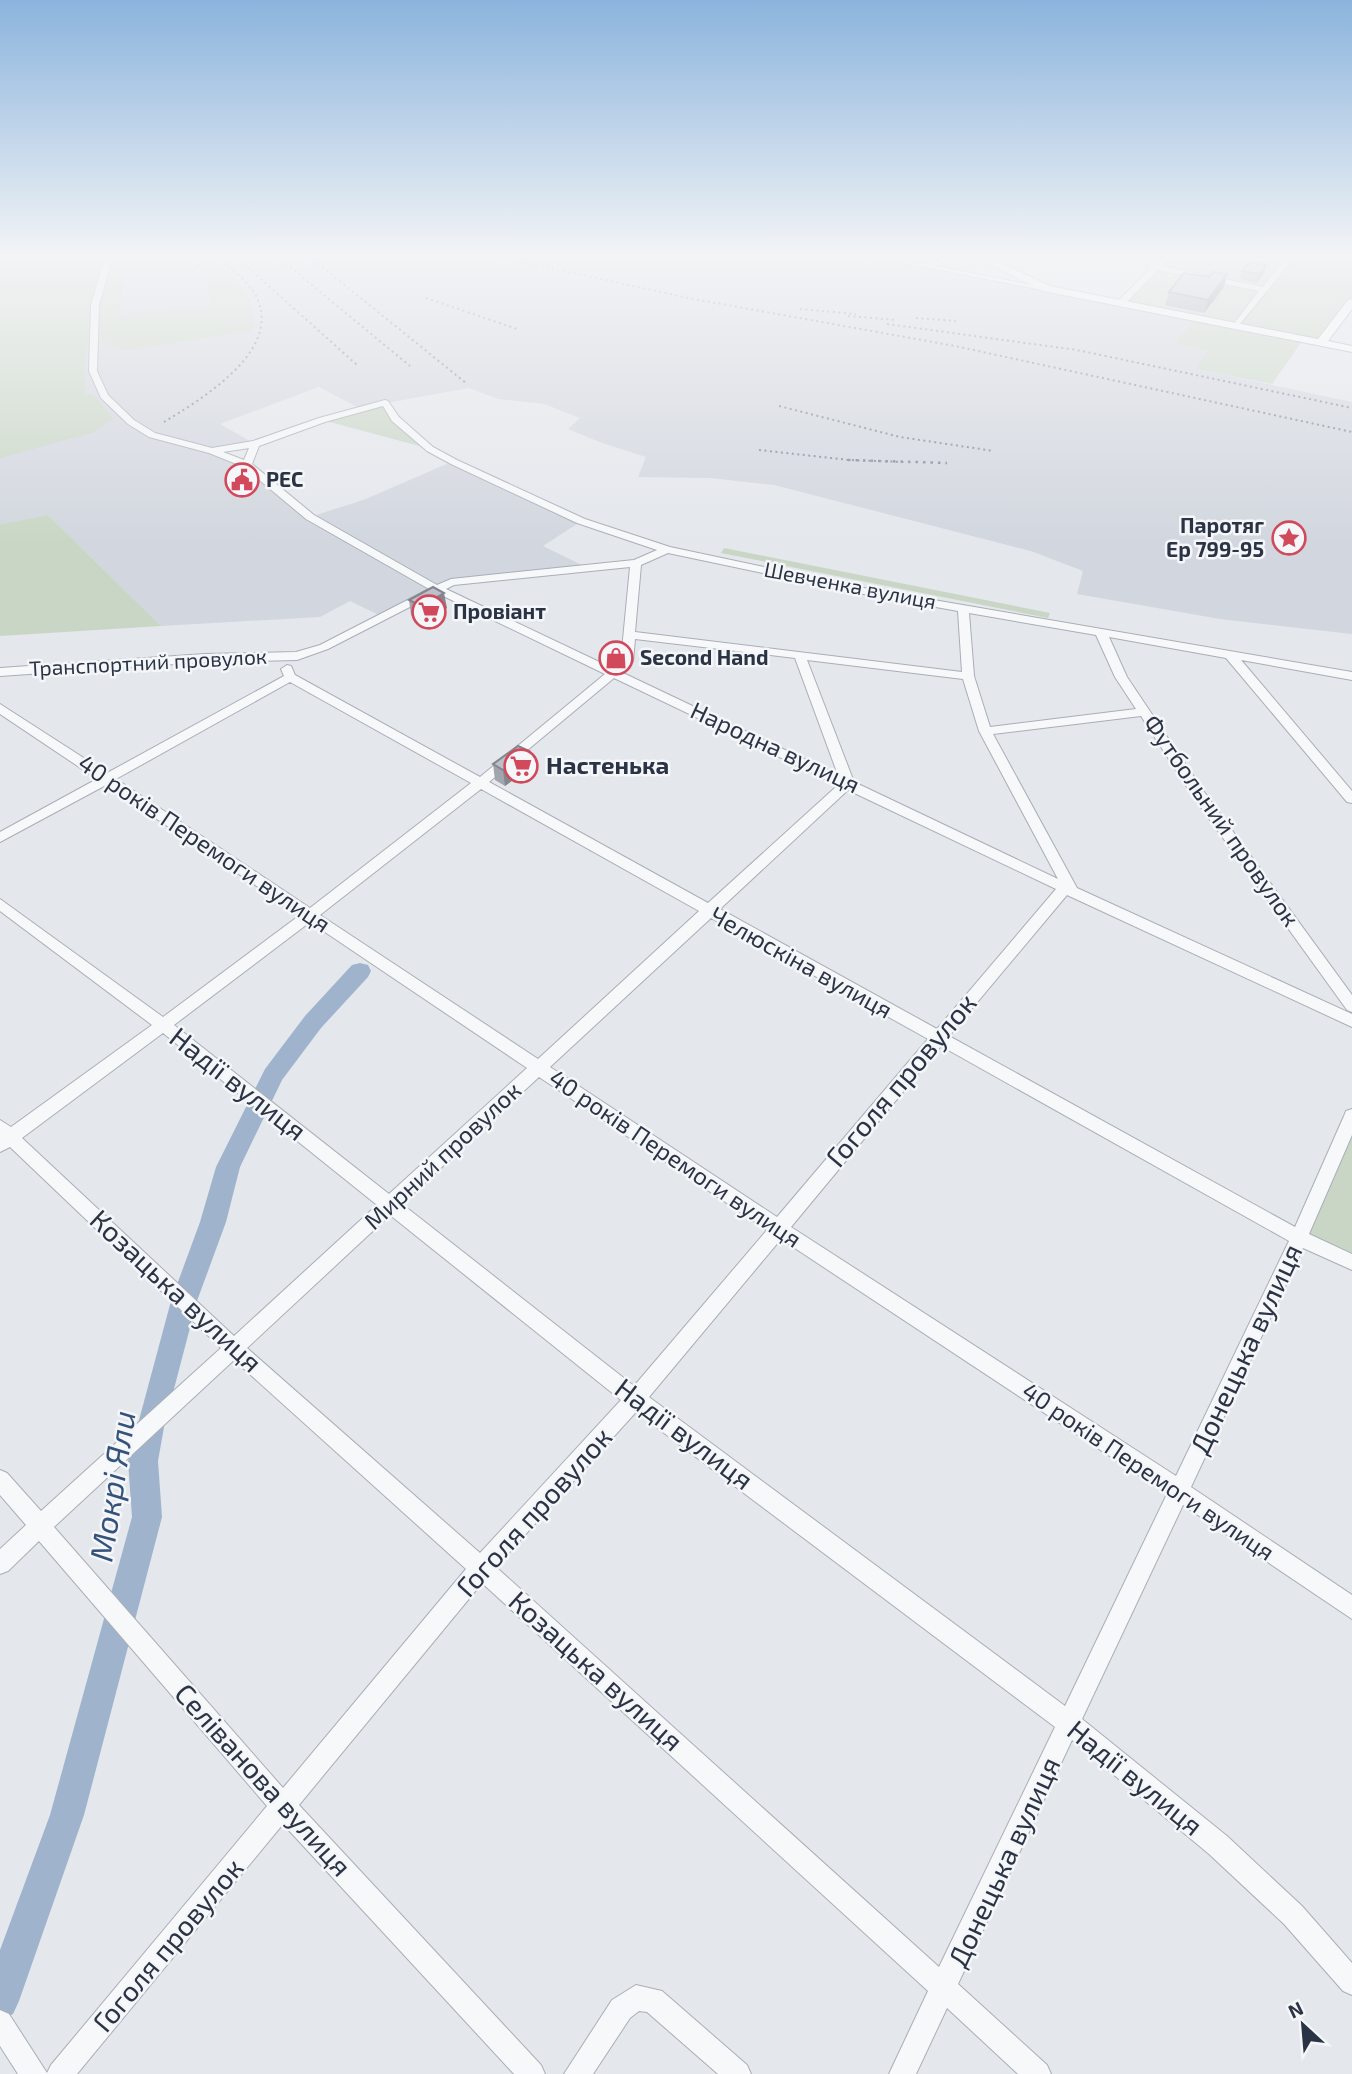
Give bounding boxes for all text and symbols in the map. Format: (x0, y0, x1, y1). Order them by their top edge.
public building icon: РЕС (223, 461, 261, 499)
place label: РЕС (266, 466, 303, 491)
place label: Паротяг Ер 799-95 (1166, 512, 1264, 561)
place icon: Паротяг Ер 799-95 (1270, 519, 1308, 557)
street label: Шевченка вулиця (762, 556, 938, 614)
supermarket icon: Провіант (410, 593, 448, 631)
place label: Провіант (453, 598, 546, 623)
shop icon: Second Hand (597, 639, 635, 677)
street label: Транспортний провулок (28, 643, 268, 681)
place label: Second Hand (640, 644, 768, 669)
street label: Народна вулиця (686, 695, 865, 799)
street label: Футбольний провулок (1137, 709, 1306, 932)
street label: 40 років Перемоги вулиця (73, 747, 336, 939)
supermarket icon: Настенька (502, 747, 540, 785)
place label: Настенька (546, 750, 669, 779)
street label: Челюскіна вулиця (705, 900, 898, 1025)
street label: Гоголя провулок (818, 986, 983, 1173)
street label: Надії вулиця (163, 1019, 314, 1147)
street label: 40 років Перемоги вулиця (544, 1062, 807, 1254)
street label: Мирний провулок (358, 1075, 527, 1236)
street label: Козацька вулиця (84, 1202, 270, 1379)
street label: Донецька вулиця (1182, 1238, 1309, 1459)
street label: Надії вулиця (609, 1370, 760, 1496)
street label: 40 років Перемоги вулиця (1017, 1375, 1280, 1567)
water label: Мокрі Яли (80, 1407, 142, 1564)
street label: Гоголя провулок (448, 1420, 618, 1603)
street label: Козацька вулиця (502, 1583, 691, 1757)
street label: Селіванова вулиця (168, 1676, 359, 1883)
street label: Надії вулиця (1061, 1712, 1210, 1842)
street label: Донецька вулиця (940, 1751, 1067, 1972)
street label: Гоголя провулок (85, 1851, 250, 2038)
north arrow (1268, 1990, 1338, 2060)
text: N (1284, 1996, 1307, 2023)

